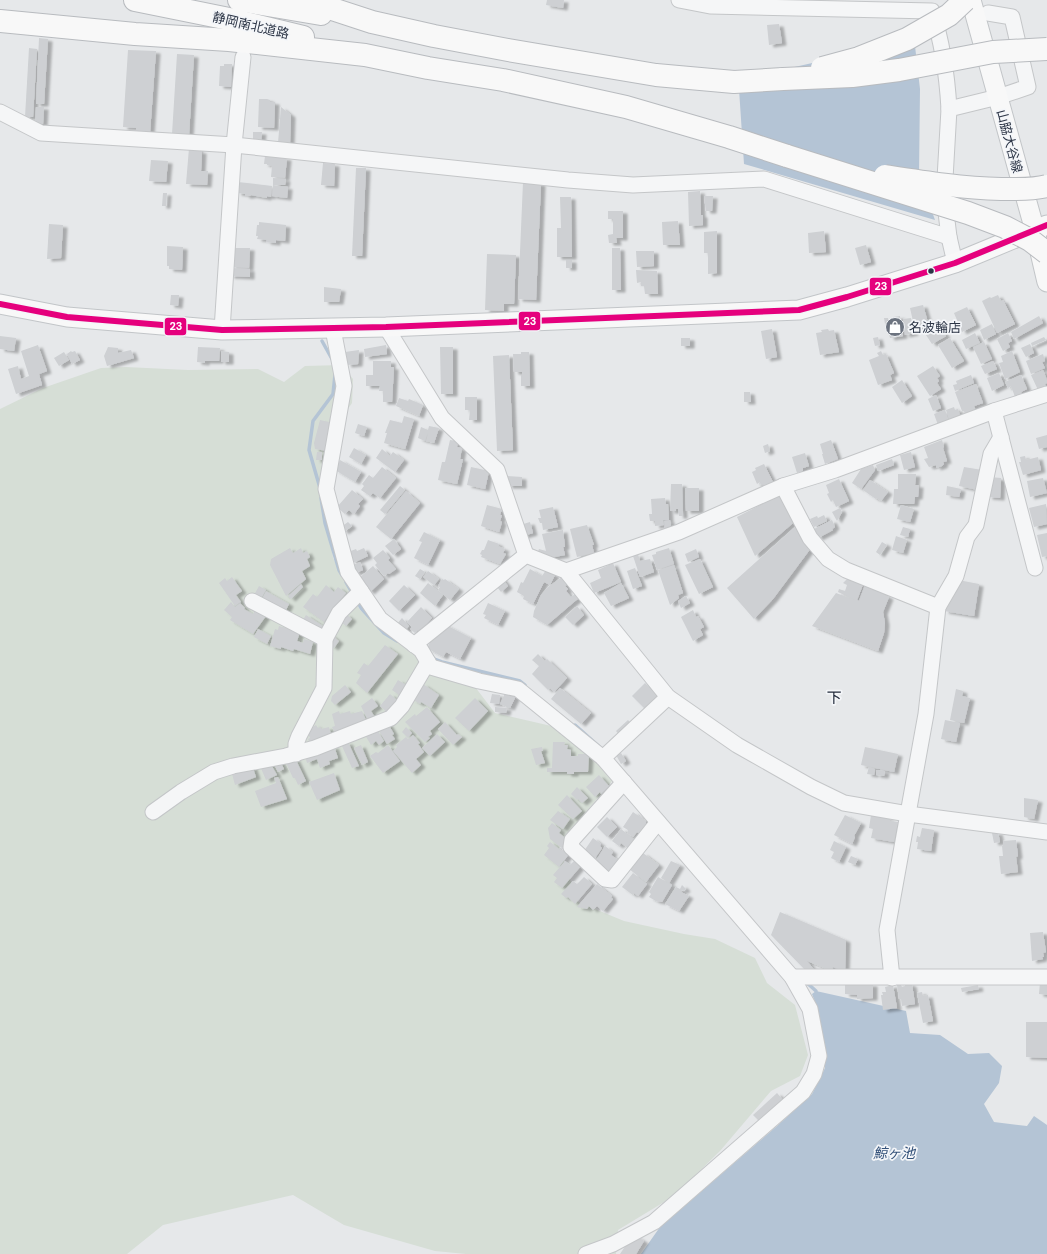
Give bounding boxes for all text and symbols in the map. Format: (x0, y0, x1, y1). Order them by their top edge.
street label: 静岡南北道路 (211, 8, 291, 43)
street label: 山脇大谷線 (993, 108, 1026, 175)
unlabelled marker (926, 266, 936, 276)
line badge: 23 (869, 277, 892, 296)
text: 23 (875, 279, 887, 293)
line badge: 23 (518, 311, 541, 331)
text: 23 (524, 314, 536, 328)
shop icon: 名波輪店 (884, 316, 906, 338)
line badge: 23 (164, 317, 187, 336)
text: 23 (170, 319, 182, 333)
place label: 名波輪店 (909, 319, 961, 336)
district label: 下 (826, 688, 842, 708)
water label: 鯨ヶ池 (873, 1144, 917, 1162)

